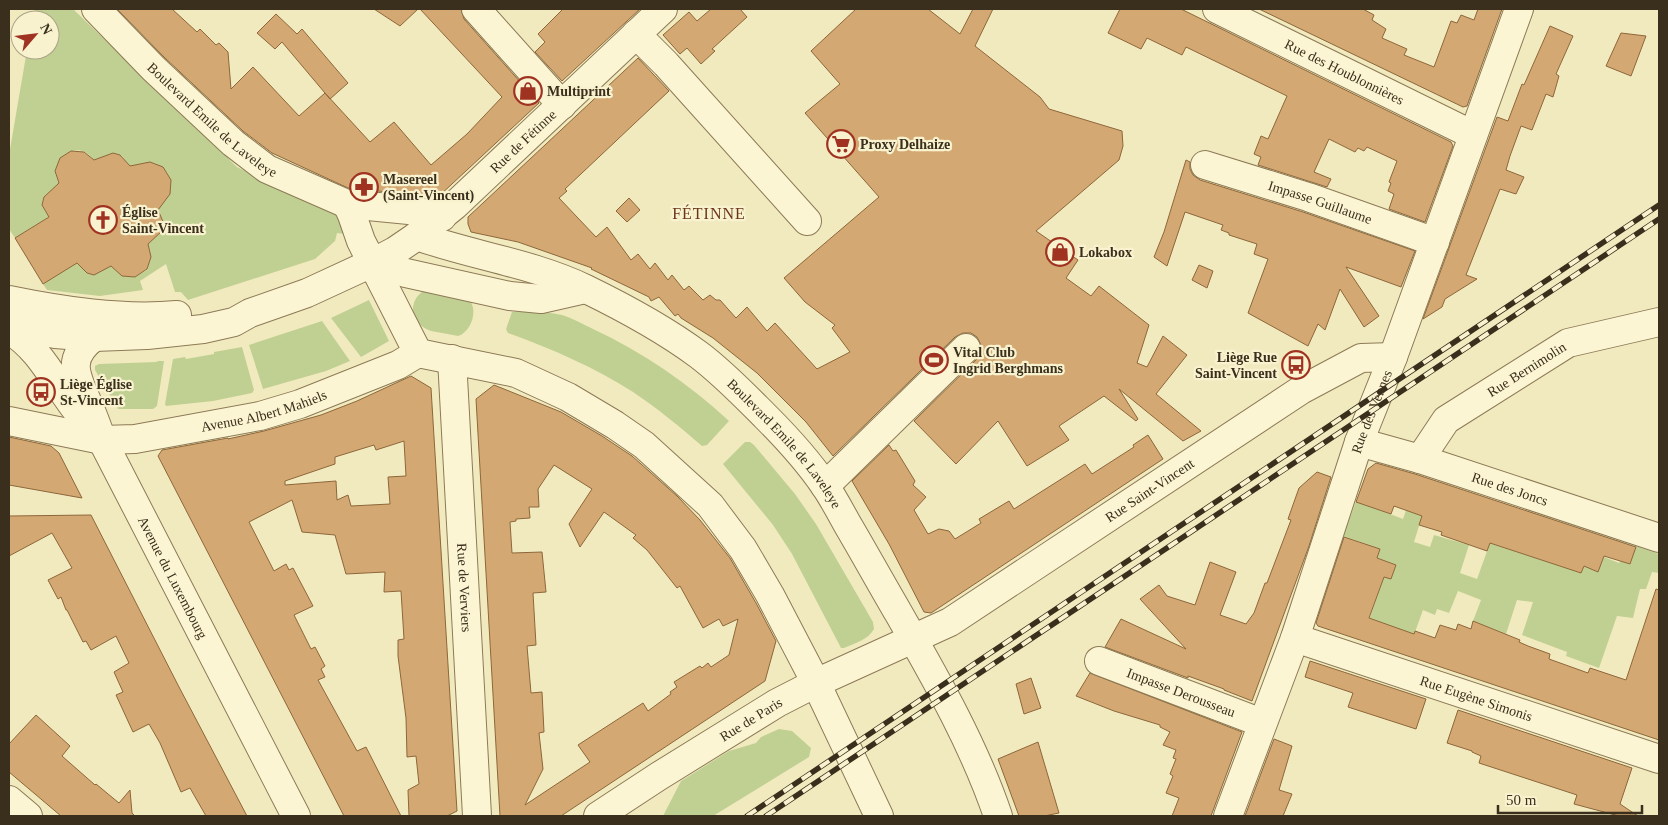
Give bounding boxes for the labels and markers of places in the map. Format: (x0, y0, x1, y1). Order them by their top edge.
shop icon: Multiprint (513, 76, 543, 106)
place label: Multiprint (547, 84, 611, 99)
supermarket icon: Proxy Delhaize (826, 129, 856, 159)
place label: Proxy Delhaize (860, 137, 950, 152)
pharmacy icon: Masereel (Saint-Vincent) (349, 172, 379, 202)
place label: Masereel (Saint-Vincent) (383, 172, 475, 204)
place label: Église Saint-Vincent (122, 204, 204, 236)
church icon: Église Saint-Vincent (88, 205, 118, 235)
shop icon: Lokabox (1045, 237, 1075, 267)
place label: Lokabox (1079, 245, 1132, 260)
sports icon: Vital Club Ingrid Berghmans (919, 345, 949, 375)
place label: Vital Club Ingrid Berghmans (953, 345, 1064, 376)
place label: Liège Rue Saint-Vincent (1195, 350, 1277, 381)
bus stop icon: Liège Rue Saint-Vincent (1281, 350, 1311, 380)
place label: Liège Église St-Vincent (60, 376, 132, 408)
bus stop icon: Liège Église St-Vincent (26, 377, 56, 407)

